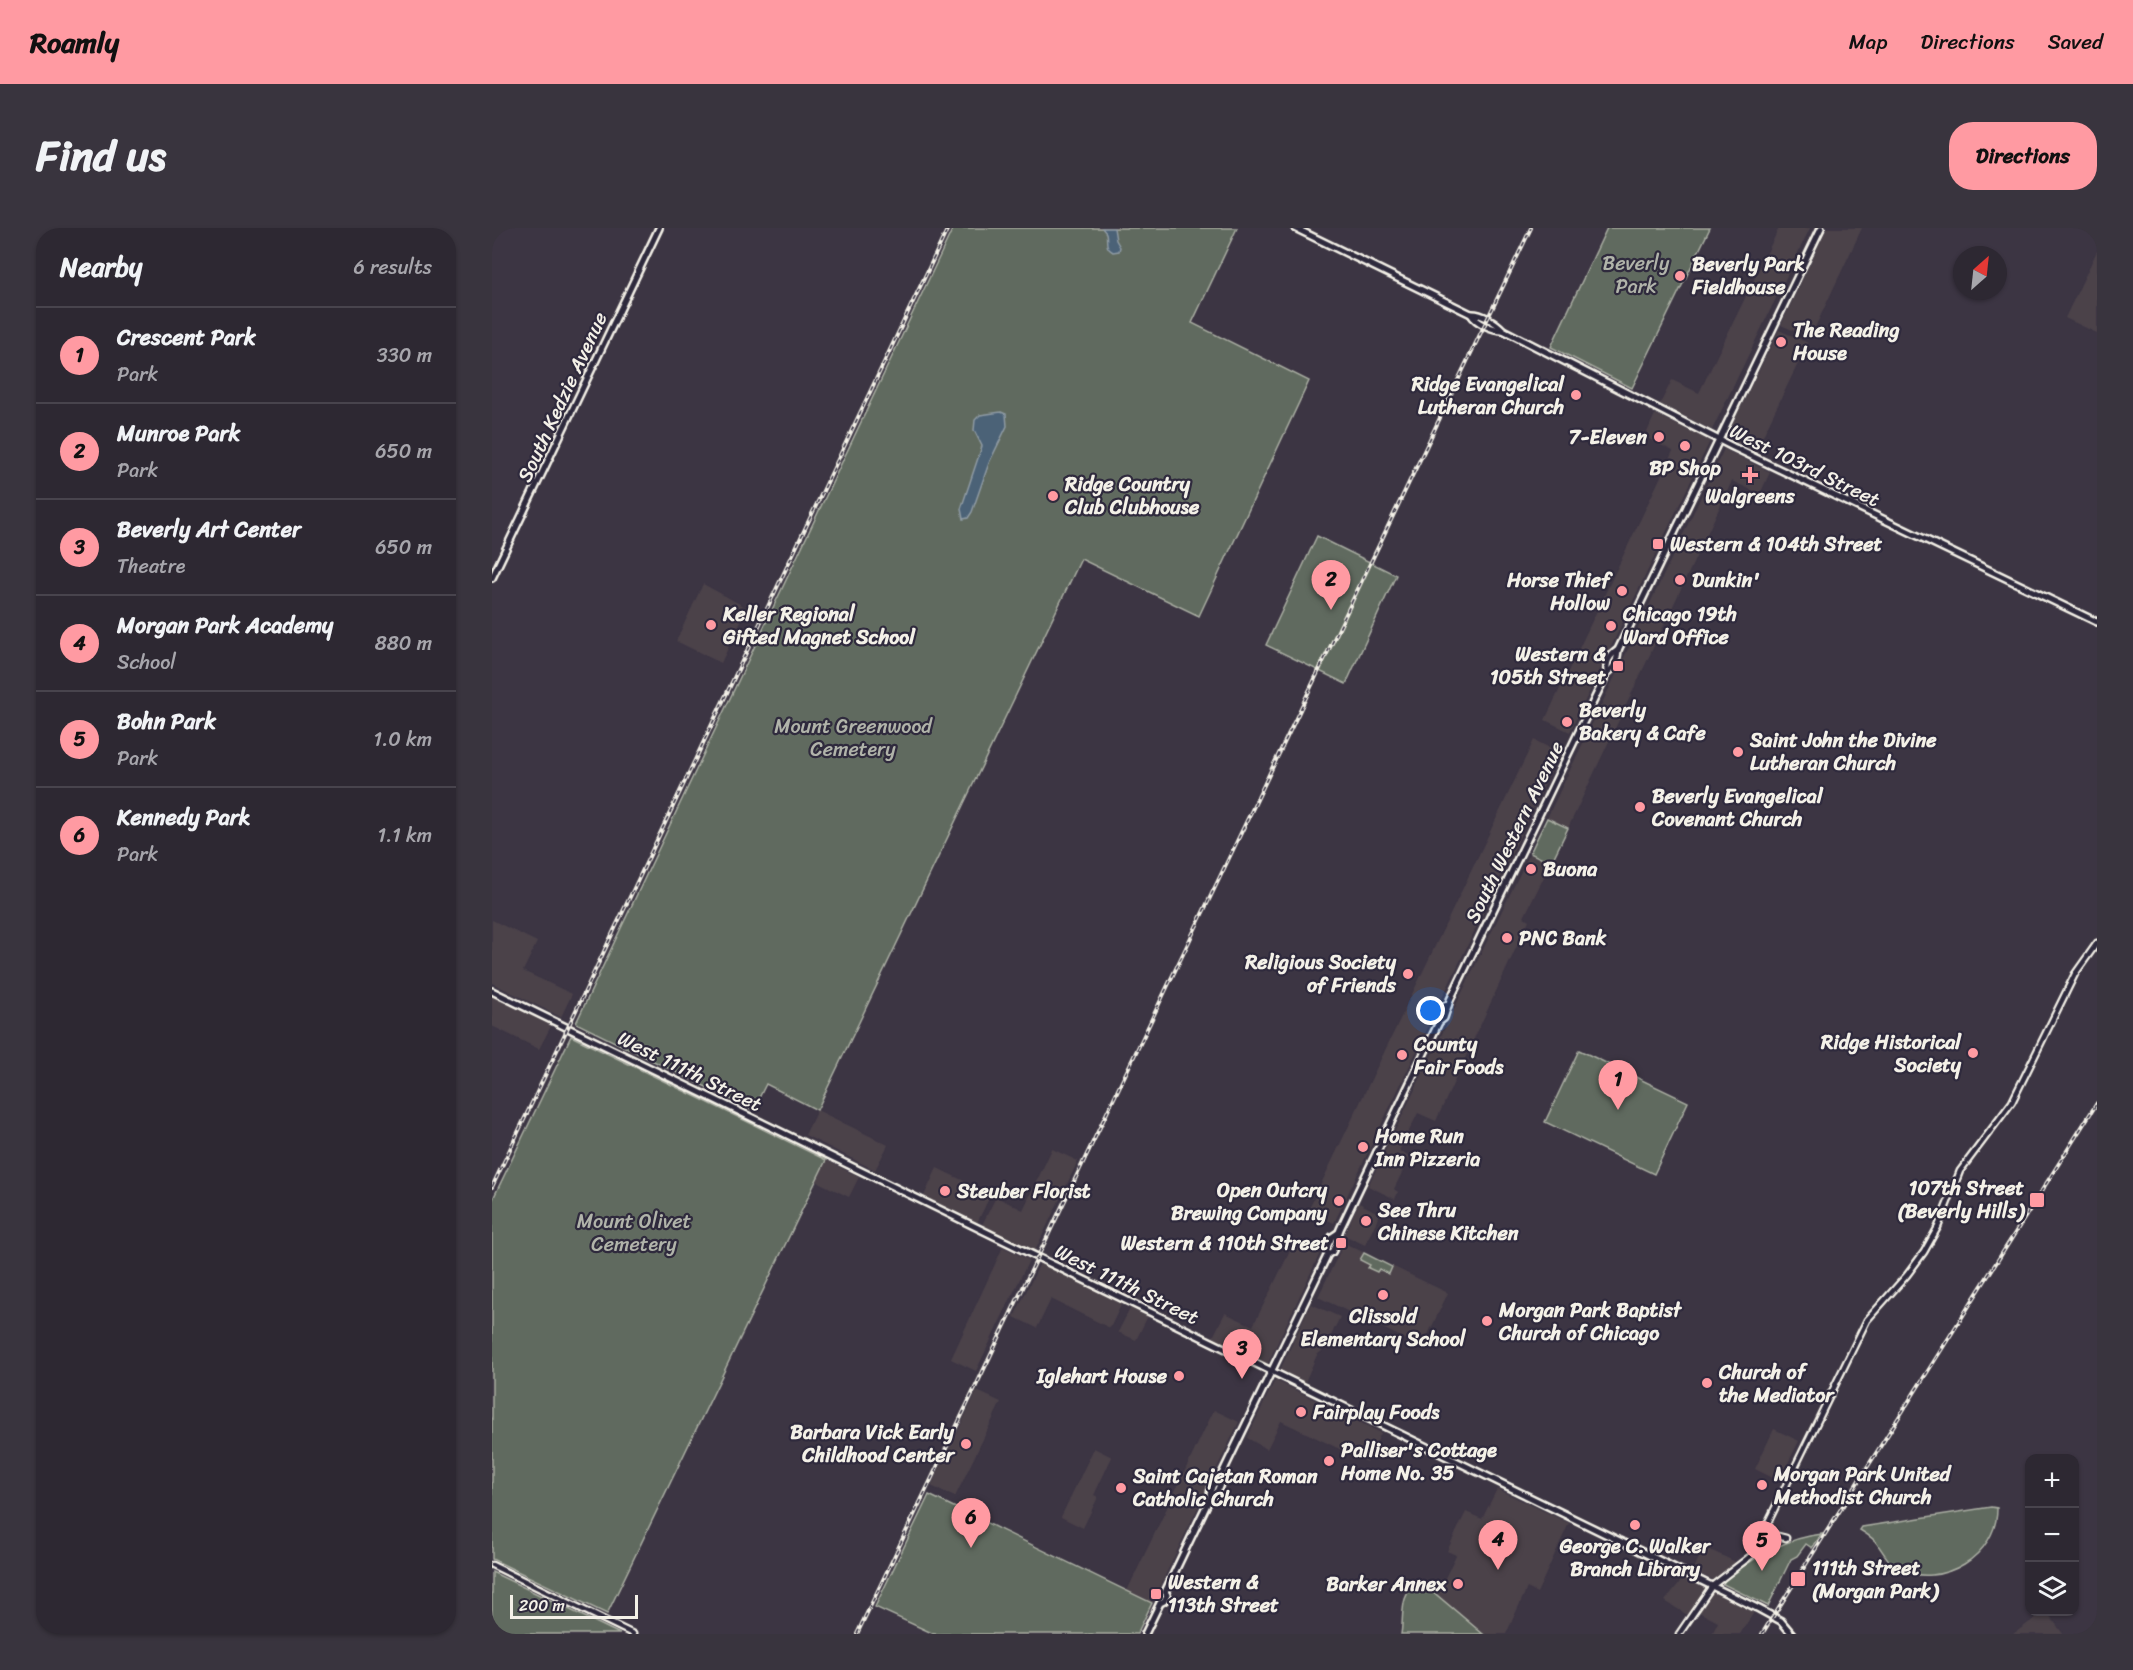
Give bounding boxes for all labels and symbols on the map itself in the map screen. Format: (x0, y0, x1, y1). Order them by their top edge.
park label: Beverly Park (1603, 246, 1670, 304)
north arrow (1953, 246, 2007, 300)
place label: Beverly Park Fieldhouse (1691, 247, 1805, 305)
marker: Beverly Park Fieldhouse (1673, 269, 1687, 283)
street label: South Kedzie Avenue (508, 306, 617, 488)
place label: The Reading House (1792, 313, 1900, 371)
marker: The Reading House (1774, 335, 1788, 349)
place label: Ridge Evangelical Lutheran Church (1411, 367, 1565, 425)
marker: Ridge Evangelical Lutheran Church (1569, 388, 1583, 402)
street label: West 103rd Street (1724, 414, 1886, 517)
place label: 7-Eleven (1569, 420, 1647, 455)
marker: 7-Eleven (1652, 430, 1666, 444)
marker: BP Shop (1678, 439, 1692, 453)
place label: BP Shop (1649, 451, 1721, 486)
place label: Ridge Country Club Clubhouse (1064, 467, 1200, 525)
marker: Walgreens (1743, 468, 1757, 482)
place label: Walgreens (1705, 479, 1795, 514)
marker: Ridge Country Club Clubhouse (1046, 489, 1060, 503)
place label: Western & 104th Street (1670, 527, 1882, 562)
marker: Western & 104th Street (1651, 537, 1665, 551)
pin: 2 (1312, 560, 1350, 610)
place label: Horse Thief Hollow (1506, 563, 1613, 621)
place label: Dunkin' (1692, 563, 1760, 598)
marker: Dunkin' (1673, 573, 1687, 587)
marker: Horse Thief Hollow (1615, 584, 1629, 598)
place label: Keller Regional Gifted Magnet School (722, 597, 916, 655)
place label: Chicago 19th Ward Office (1622, 597, 1737, 655)
marker: Keller Regional Gifted Magnet School (704, 618, 718, 632)
marker: Chicago 19th Ward Office (1604, 619, 1618, 633)
place label: Western & 105th Street (1490, 637, 1606, 695)
marker: Western & 105th Street (1611, 659, 1625, 673)
place label: Beverly Bakery & Cafe (1579, 693, 1706, 751)
park label: Mount Greenwood Cemetery (774, 709, 933, 767)
marker: Beverly Bakery & Cafe (1560, 715, 1574, 729)
place label: Saint John the Divine Lutheran Church (1749, 723, 1937, 781)
street label: South Western Avenue (1455, 735, 1574, 929)
marker: Saint John the Divine Lutheran Church (1731, 745, 1745, 759)
place label: Beverly Evangelical Covenant Church (1651, 779, 1824, 837)
marker: Beverly Evangelical Covenant Church (1633, 800, 1647, 814)
place label: Buona (1543, 852, 1598, 887)
marker: Buona (1524, 862, 1538, 876)
place label: PNC Bank (1519, 921, 1607, 956)
marker: PNC Bank (1500, 931, 1514, 945)
place label: Religious Society of Friends (1244, 945, 1397, 1003)
marker: Religious Society of Friends (1401, 967, 1415, 981)
your location (1416, 996, 1445, 1025)
street label: West 111th Street (611, 1021, 768, 1122)
place label: Ridge Historical Society (1820, 1025, 1962, 1083)
place label: County Fair Foods (1413, 1027, 1504, 1085)
marker: Ridge Historical Society (1966, 1046, 1980, 1060)
marker: County Fair Foods (1395, 1048, 1409, 1062)
pin: 1 (1598, 1060, 1638, 1110)
place label: Home Run Inn Pizzeria (1374, 1119, 1480, 1177)
marker: Home Run Inn Pizzeria (1356, 1140, 1370, 1154)
place label: 107th Street (Beverly Hills) (1898, 1171, 2026, 1229)
place label: Open Outcry Brewing Company (1171, 1173, 1328, 1231)
place label: Steuber Florist (956, 1174, 1091, 1209)
marker: Steuber Florist (938, 1184, 952, 1198)
marker: 107th Street (Beverly Hills) (2028, 1191, 2046, 1209)
place label: See Thru Chinese Kitchen (1377, 1193, 1519, 1251)
marker: Open Outcry Brewing Company (1332, 1194, 1346, 1208)
park label: Mount Olivet Cemetery (577, 1204, 691, 1262)
marker: See Thru Chinese Kitchen (1359, 1214, 1373, 1228)
place label: Western & 110th Street (1121, 1226, 1329, 1261)
street label: West 111th Street (1048, 1234, 1205, 1335)
marker: Western & 110th Street (1334, 1236, 1348, 1250)
marker: Clissold Elementary School (1376, 1288, 1390, 1302)
place label: Morgan Park Baptist Church of Chicago (1498, 1293, 1683, 1351)
place label: Clissold Elementary School (1300, 1299, 1467, 1357)
marker: Morgan Park Baptist Church of Chicago (1480, 1314, 1494, 1328)
pin: 3 (1222, 1330, 1262, 1379)
place label: Church of the Mediator (1718, 1355, 1835, 1413)
place label: Iglehart House (1036, 1359, 1168, 1394)
marker: Iglehart House (1172, 1369, 1186, 1383)
marker: Church of the Mediator (1700, 1376, 1714, 1390)
place label: Fairplay Foods (1312, 1395, 1440, 1430)
marker: Fairplay Foods (1294, 1405, 1308, 1419)
place label: Barbara Vick Early Childhood Center (790, 1415, 956, 1473)
place label: Palliser's Cottage Home No. 35 (1340, 1433, 1497, 1491)
marker: Barbara Vick Early Childhood Center (959, 1437, 973, 1451)
marker: Palliser's Cottage Home No. 35 (1322, 1454, 1336, 1468)
place label: Morgan Park United Methodist Church (1773, 1457, 1952, 1515)
place label: Saint Cajetan Roman Catholic Church (1132, 1459, 1318, 1517)
marker: Morgan Park United Methodist Church (1755, 1478, 1769, 1492)
marker: Saint Cajetan Roman Catholic Church (1114, 1481, 1128, 1495)
pin: 6 (952, 1498, 990, 1548)
marker: George C. Walker Branch Library (1628, 1518, 1642, 1532)
pin: 4 (1478, 1520, 1518, 1570)
pin: 5 (1742, 1522, 1782, 1571)
place label: George C. Walker Branch Library (1559, 1529, 1712, 1587)
place label: 111th Street (Morgan Park) (1812, 1551, 1940, 1609)
place label: Western & 113th Street (1168, 1565, 1279, 1623)
place label: Barker Annex (1326, 1567, 1447, 1602)
marker: 111th Street (Morgan Park) (1789, 1570, 1807, 1588)
marker: Barker Annex (1451, 1577, 1465, 1591)
marker: Western & 113th Street (1149, 1587, 1163, 1601)
scale bar (510, 1592, 638, 1620)

